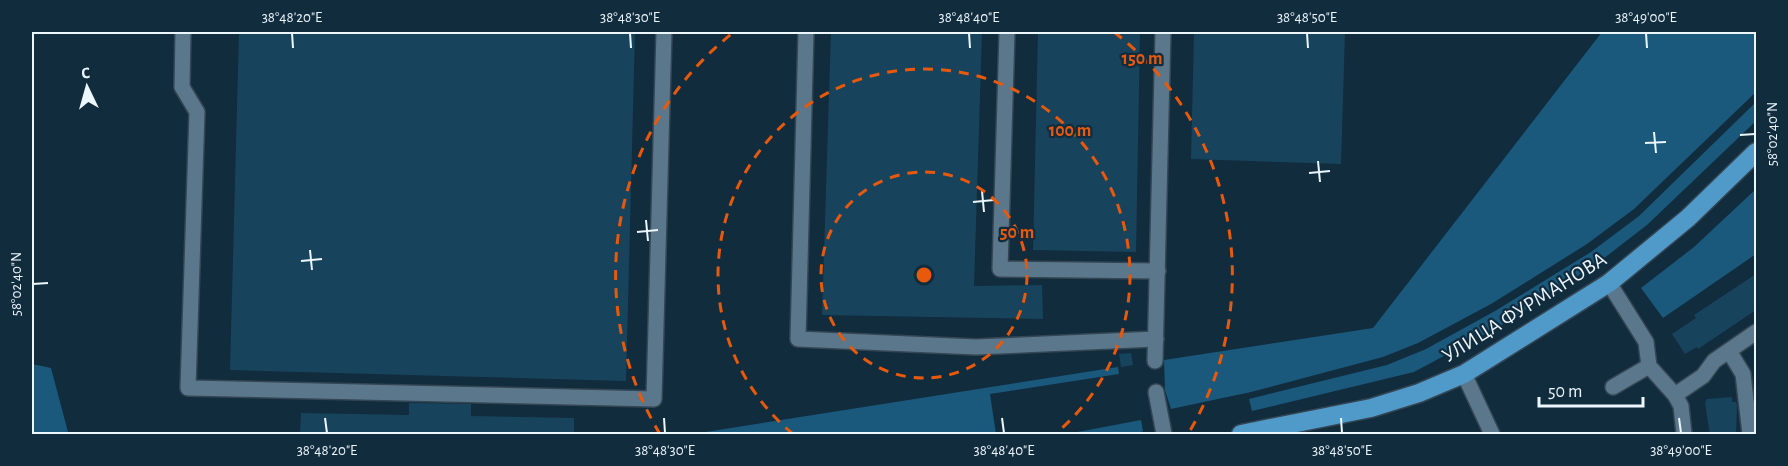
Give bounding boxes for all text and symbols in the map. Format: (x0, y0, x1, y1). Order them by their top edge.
text: 38°48'20"E (262, 10, 322, 25)
text: 38°48'30"E (600, 10, 660, 25)
text: 38°48'40"E (938, 10, 1000, 25)
text: 38°48'50"E (1277, 10, 1337, 25)
text: 38°49'00"E (1615, 10, 1677, 25)
text: 150 m (1122, 50, 1162, 68)
north arrow (57, 57, 117, 117)
text: С (81, 65, 91, 81)
text: 58°02'40"N (1765, 102, 1780, 166)
text: 100 m (1049, 122, 1091, 140)
text: 50 m (1000, 224, 1034, 242)
street label: УЛИЦА ФУРМАНОВА (1438, 248, 1610, 367)
text: 58°02'40"N (9, 252, 24, 316)
centre of rings (914, 265, 934, 285)
scale bar (1539, 370, 1642, 408)
text: 50 m (1548, 383, 1582, 401)
text: 38°48'20"E (297, 443, 357, 458)
text: 38°48'30"E (635, 443, 695, 458)
text: 38°48'40"E (973, 443, 1035, 458)
text: 38°48'50"E (1312, 443, 1372, 458)
text: 38°49'00"E (1650, 443, 1712, 458)

